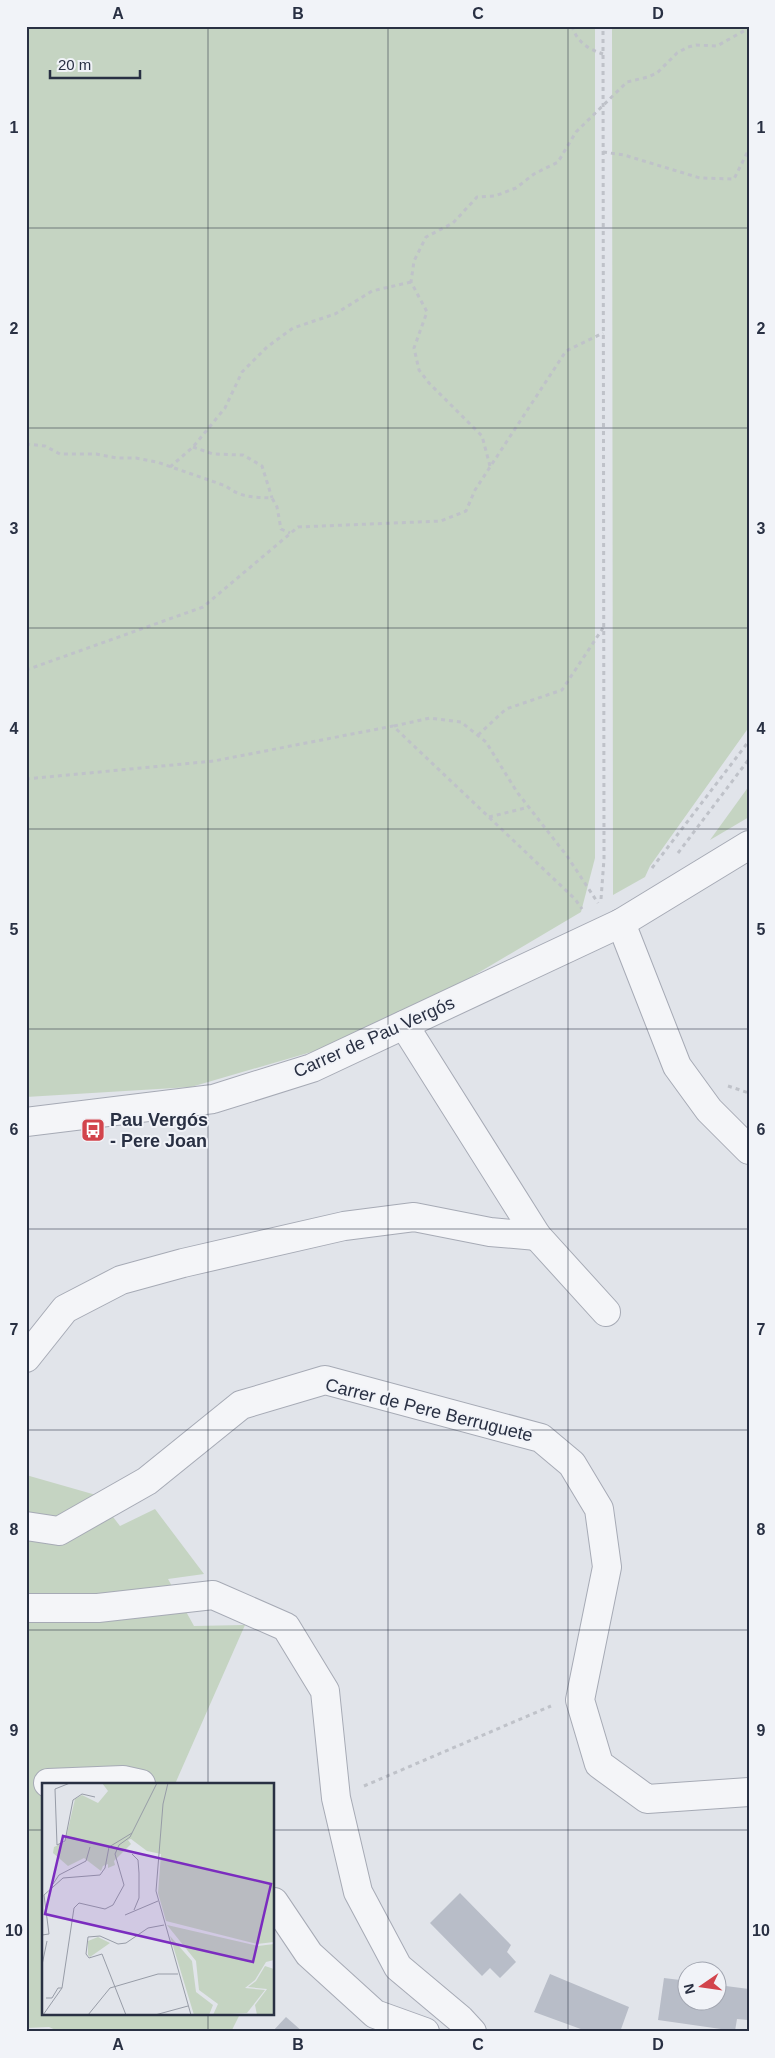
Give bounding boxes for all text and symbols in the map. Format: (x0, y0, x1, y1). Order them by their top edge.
text: A (112, 5, 124, 22)
text: B (292, 5, 304, 22)
text: C (472, 5, 484, 22)
text: D (652, 5, 664, 22)
scale bar (50, 48, 140, 80)
text: 20 m (58, 56, 91, 73)
text: 1 (10, 119, 19, 136)
text: 1 (757, 119, 766, 136)
text: 2 (10, 320, 19, 337)
text: 2 (757, 320, 766, 337)
text: 3 (10, 520, 19, 537)
text: 3 (757, 520, 766, 537)
text: 4 (10, 720, 19, 737)
text: 4 (757, 720, 766, 737)
text: 5 (10, 921, 19, 938)
text: 5 (757, 921, 766, 938)
street label: Carrer de Pau Vergós (290, 992, 458, 1082)
place label: Pau Vergós - Pere Joan (110, 1110, 208, 1151)
bus stop icon: Pau Vergós - Pere Joan (80, 1117, 106, 1143)
text: 6 (10, 1121, 19, 1138)
text: 6 (757, 1121, 766, 1138)
text: 7 (10, 1321, 19, 1338)
text: 7 (757, 1321, 766, 1338)
street label: Carrer de Pere Berruguete (323, 1375, 535, 1445)
text: 8 (10, 1521, 19, 1538)
text: 8 (757, 1521, 766, 1538)
text: 9 (10, 1722, 19, 1739)
text: 9 (757, 1722, 766, 1739)
inset map (42, 1783, 275, 2016)
text: 10 (5, 1922, 23, 1939)
text: 10 (752, 1922, 770, 1939)
north arrow (678, 1960, 728, 2010)
text: N (680, 1982, 698, 1996)
text: A (112, 2036, 124, 2053)
text: B (292, 2036, 304, 2053)
text: C (472, 2036, 484, 2053)
text: D (652, 2036, 664, 2053)

